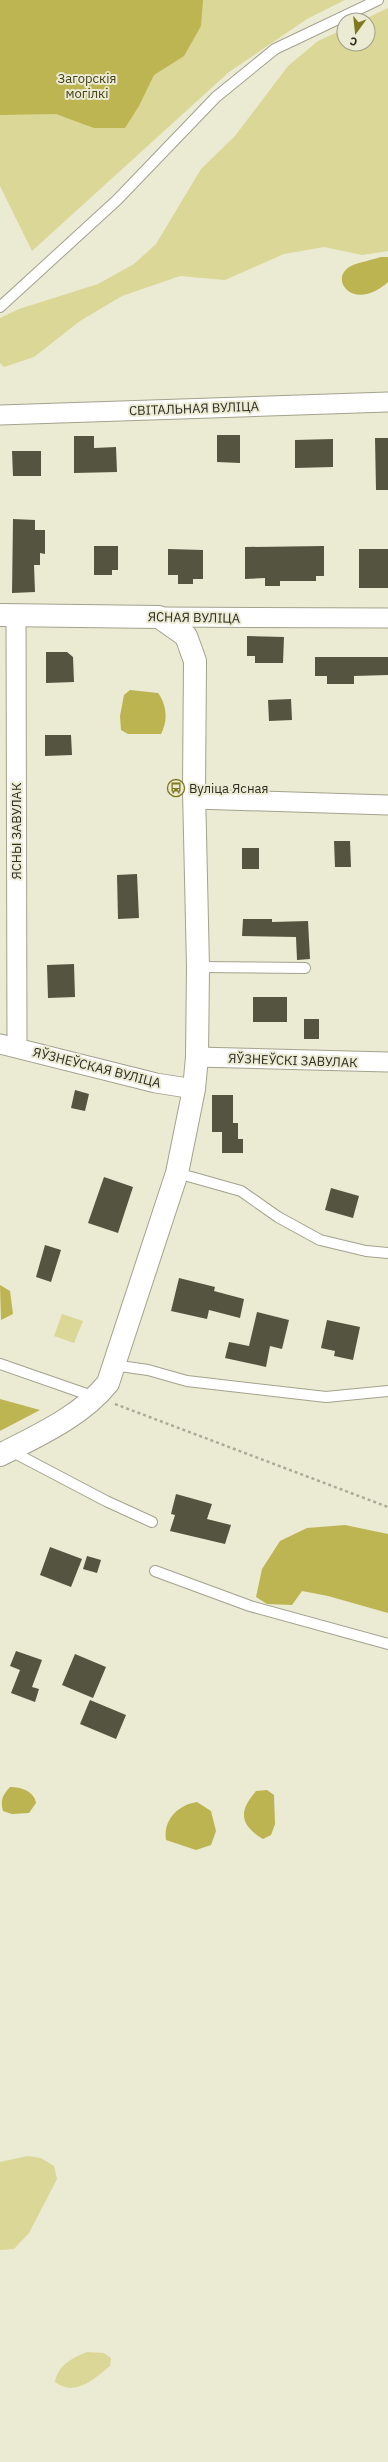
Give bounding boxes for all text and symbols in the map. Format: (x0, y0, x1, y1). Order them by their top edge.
north arrow (336, 12, 376, 52)
text: С (348, 34, 359, 49)
park label: Загорскія могілкі (58, 70, 116, 102)
street label: СВІТАЛЬНАЯ ВУЛІЦА (129, 398, 260, 419)
street label: ЯСНАЯ ВУЛІЦА (148, 608, 241, 627)
bus stop icon: Вуліца Ясная (166, 778, 186, 798)
place label: Вуліца Ясная (189, 780, 268, 797)
street label: ЯСНЫ ЗАВУЛАК (8, 782, 25, 880)
street label: ЯЎЗНЕЎСКАЯ ВУЛІЦА (31, 1043, 163, 1092)
street label: ЯЎЗНЕЎСКІ ЗАВУЛАК (228, 1050, 358, 1071)

